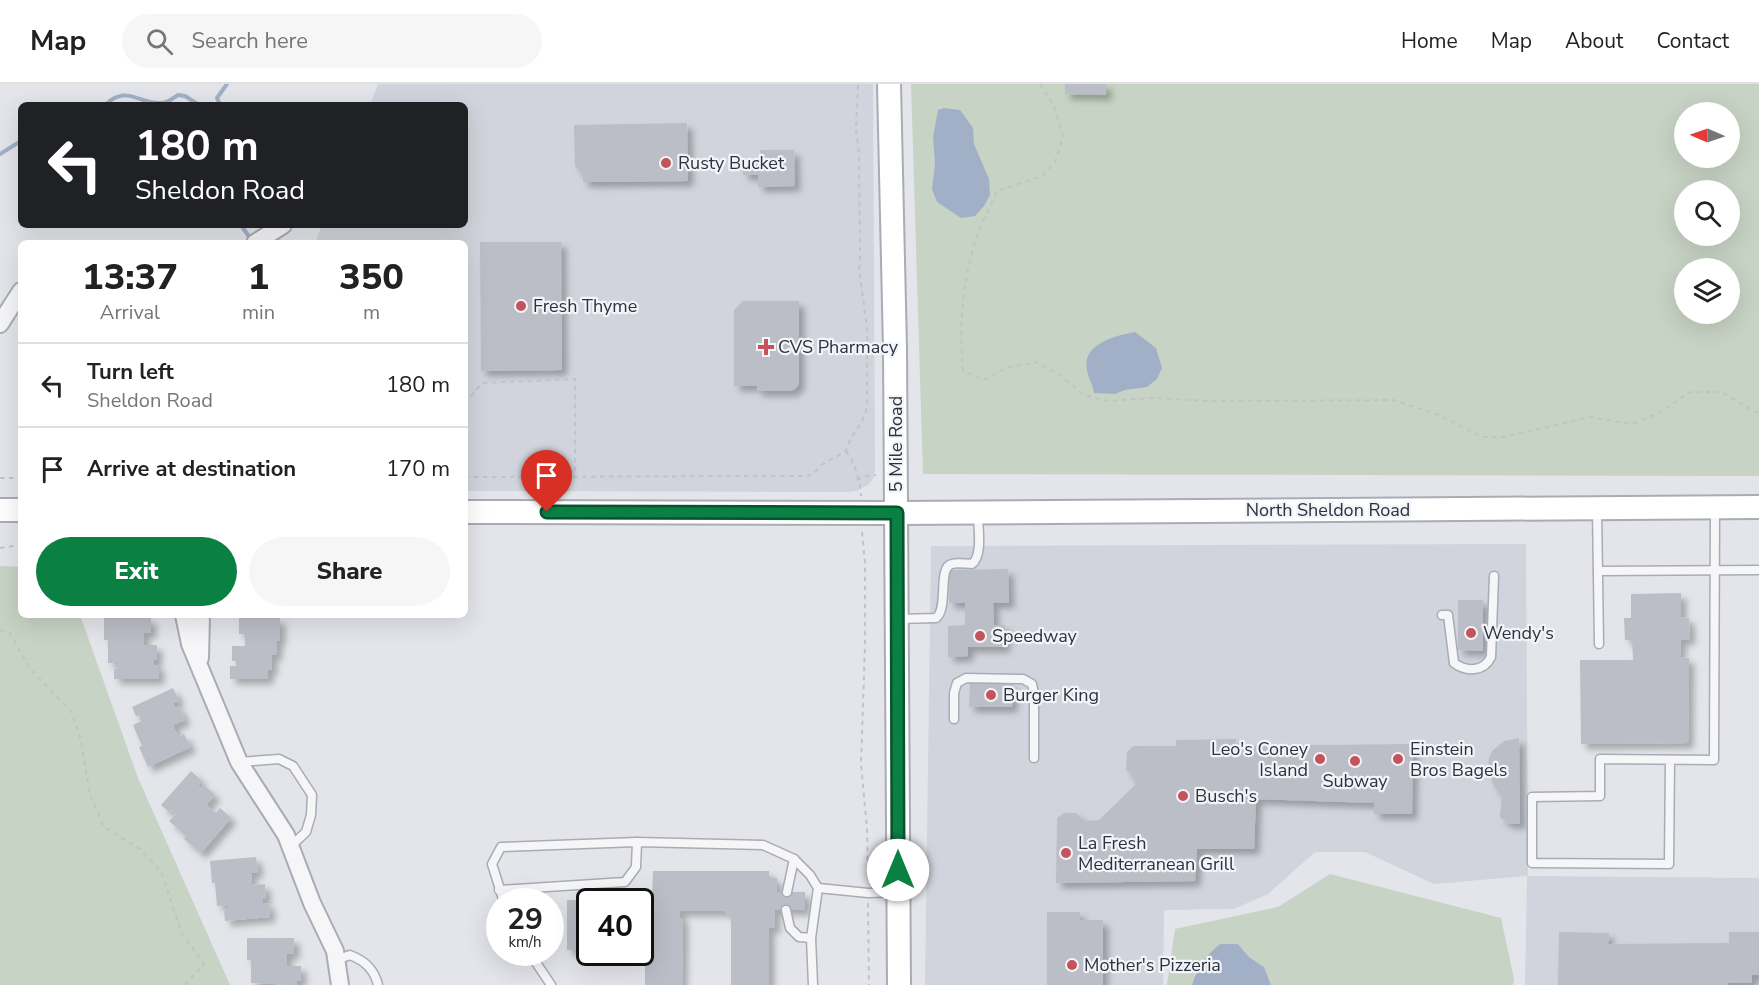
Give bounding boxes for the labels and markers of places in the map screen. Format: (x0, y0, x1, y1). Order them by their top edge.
place label: Rusty Bucket (678, 151, 785, 175)
marker: Rusty Bucket (659, 156, 673, 170)
place label: Fresh Thyme (533, 294, 637, 318)
marker: Fresh Thyme (514, 299, 528, 313)
place label: CVS Pharmacy (778, 335, 899, 359)
marker: CVS Pharmacy (759, 340, 773, 354)
pin (521, 450, 572, 512)
place label: Wendy's (1483, 621, 1554, 645)
place label: Speedway (992, 624, 1078, 648)
marker: Wendy's (1464, 626, 1478, 640)
marker: Speedway (973, 629, 987, 643)
place label: Burger King (1003, 683, 1099, 707)
marker: Burger King (984, 688, 998, 702)
place label: Leo's Coney Island (1211, 737, 1309, 782)
place label: Einstein Bros Bagels (1410, 737, 1508, 782)
marker: Leo's Coney Island (1313, 752, 1327, 766)
marker: Einstein Bros Bagels (1391, 752, 1405, 766)
marker: Subway (1348, 754, 1362, 768)
place label: Subway (1322, 769, 1388, 793)
place label: Busch's (1195, 784, 1257, 808)
marker: Busch's (1176, 789, 1190, 803)
place label: La Fresh Mediterranean Grill (1078, 831, 1235, 876)
marker: La Fresh Mediterranean Grill (1059, 846, 1073, 860)
place label: Mother's Pizzeria (1084, 953, 1221, 977)
marker: Mother's Pizzeria (1065, 958, 1079, 972)

